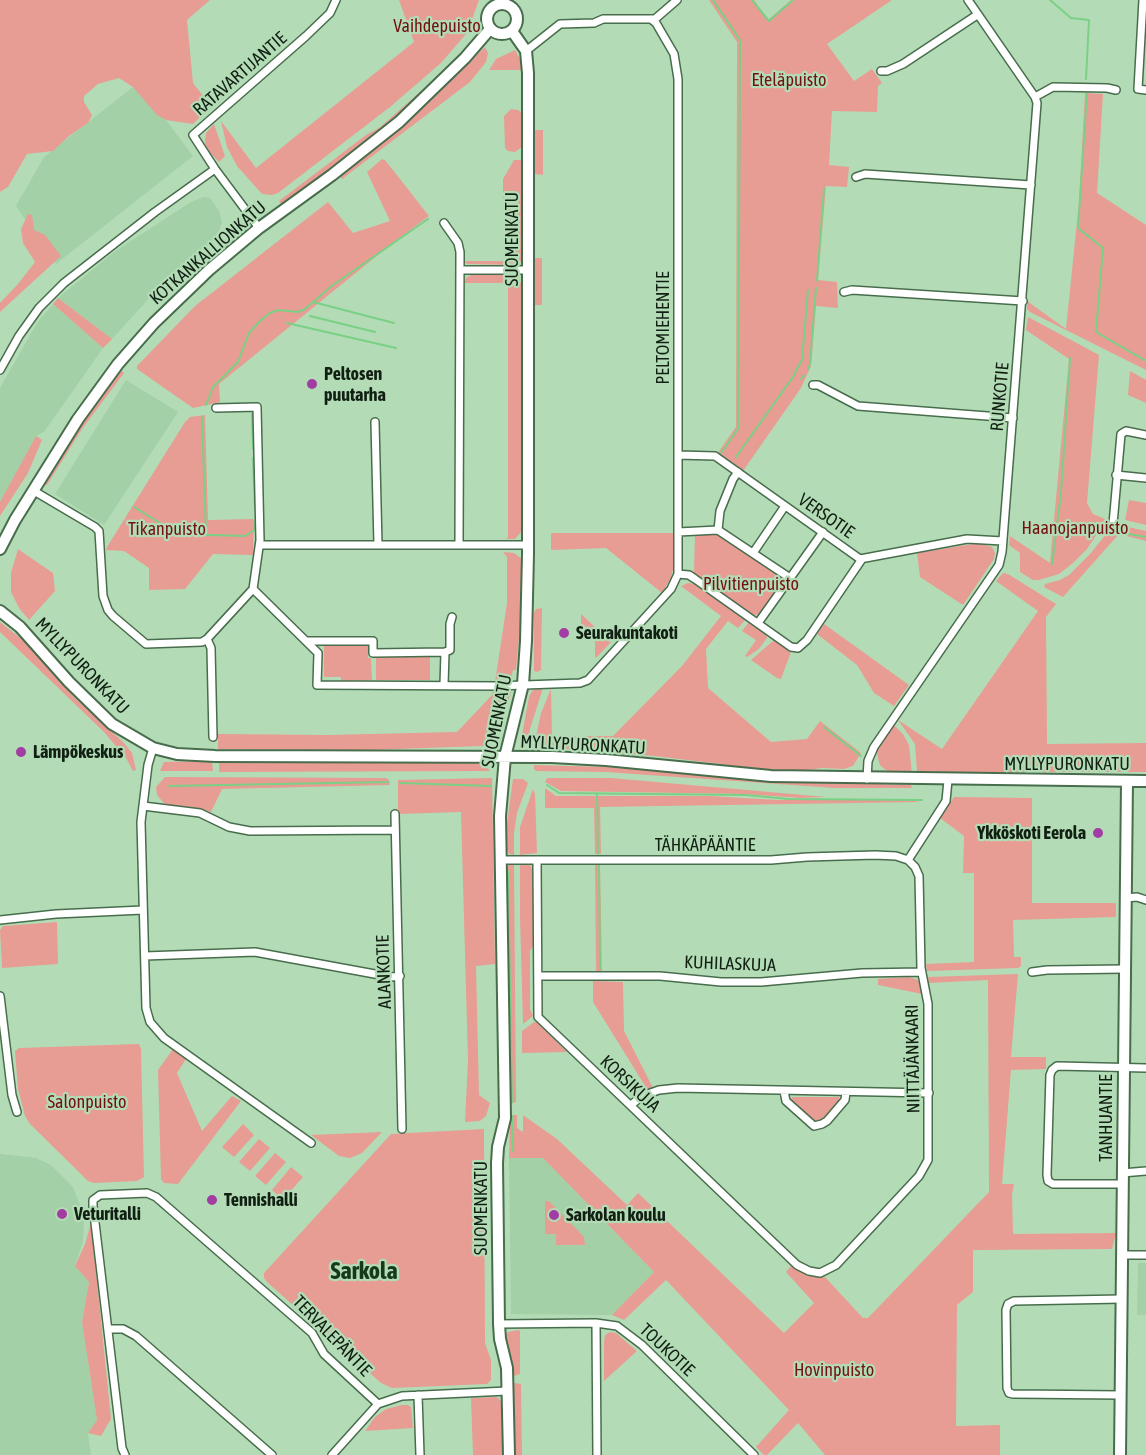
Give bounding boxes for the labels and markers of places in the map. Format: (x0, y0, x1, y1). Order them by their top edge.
place label: Peltosen puutarha (324, 363, 386, 406)
marker: Peltosen puutarha (305, 377, 319, 391)
place label: Seurakuntakoti (576, 622, 678, 644)
marker: Seurakuntakoti (557, 626, 571, 640)
place label: Lämpökeskus (33, 741, 123, 763)
marker: Lämpökeskus (14, 745, 28, 759)
place label: Ykköskoti Eerola (977, 822, 1086, 844)
marker: Ykköskoti Eerola (1091, 826, 1105, 840)
place label: Tennishalli (224, 1189, 298, 1211)
marker: Tennishalli (205, 1193, 219, 1207)
place label: Veturitalli (74, 1203, 141, 1225)
place label: Sarkolan koulu (566, 1204, 666, 1226)
marker: Veturitalli (55, 1207, 69, 1221)
marker: Sarkolan koulu (547, 1208, 561, 1222)

